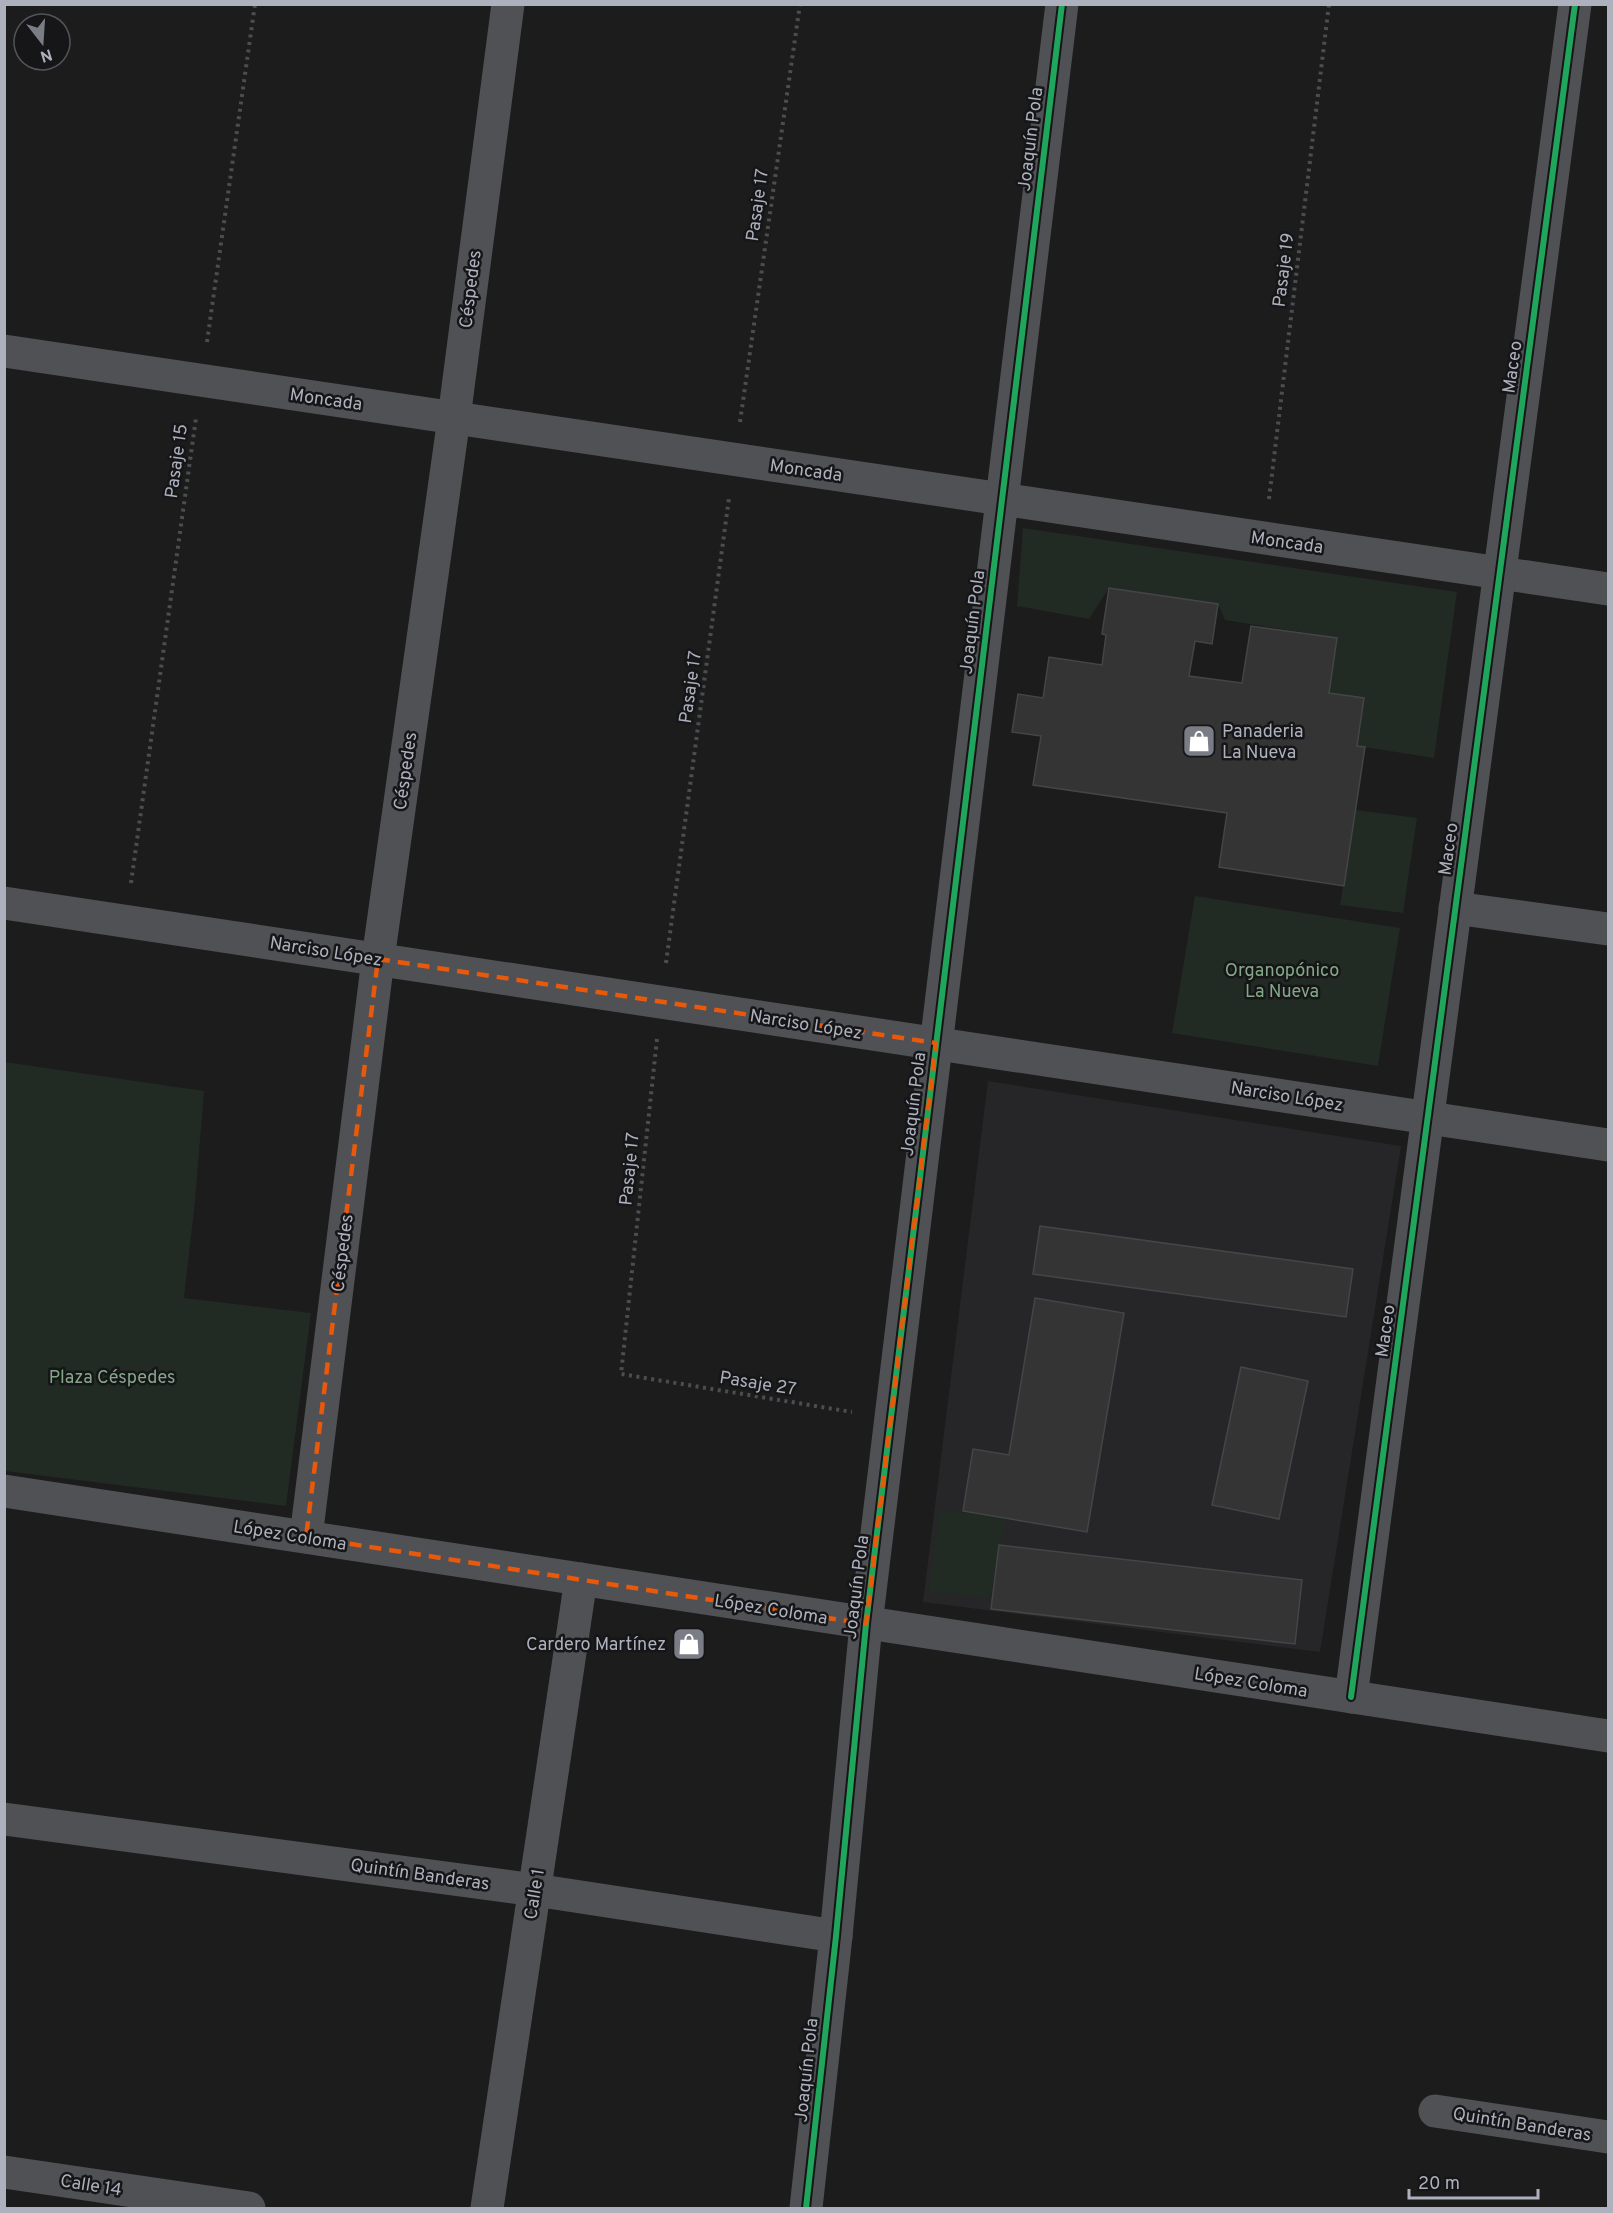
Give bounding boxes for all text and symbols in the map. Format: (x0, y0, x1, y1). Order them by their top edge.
north arrow (12, 12, 72, 72)
text: N (37, 43, 54, 66)
street label: Joaquín Pola (1014, 86, 1049, 193)
street label: Pasaje 17 (742, 167, 775, 243)
street label: Pasaje 19 (1269, 232, 1300, 309)
street label: Céspedes (455, 249, 488, 329)
street label: Maceo (1498, 339, 1529, 395)
street label: Moncada (288, 384, 364, 417)
street label: Pasaje 15 (161, 422, 194, 500)
street label: Moncada (768, 455, 844, 488)
street label: Moncada (1249, 527, 1325, 560)
street label: Joaquín Pola (956, 569, 991, 676)
street label: Pasaje 17 (675, 649, 708, 725)
place label: Panaderia La Nueva (1222, 721, 1304, 765)
shop icon: Panaderia La Nueva (1181, 723, 1217, 759)
street label: Céspedes (390, 731, 423, 812)
street label: Maceo (1434, 821, 1465, 877)
street label: Narciso López (268, 932, 384, 973)
park label: Organopónico La Nueva (1225, 960, 1339, 1004)
street label: Narciso López (748, 1005, 864, 1046)
street label: Joaquín Pola (897, 1051, 932, 1158)
street label: Narciso López (1229, 1077, 1345, 1118)
street label: Pasaje 17 (615, 1132, 646, 1207)
street label: Céspedes (327, 1213, 360, 1293)
street label: Maceo (1371, 1303, 1402, 1359)
park label: Plaza Céspedes (49, 1367, 175, 1390)
street label: Pasaje 27 (718, 1367, 798, 1402)
street label: López Coloma (231, 1516, 348, 1557)
street label: Joaquín Pola (840, 1534, 875, 1641)
street label: López Coloma (712, 1590, 829, 1631)
shop icon: Cardero Martínez (671, 1626, 707, 1662)
place label: Cardero Martínez (526, 1634, 666, 1657)
street label: López Coloma (1192, 1663, 1309, 1704)
street label: Quintín Banderas (349, 1854, 491, 1897)
street label: Calle 1 (520, 1867, 551, 1921)
street label: Joaquín Pola (791, 2017, 824, 2123)
street label: Quintín Banderas (1451, 2103, 1593, 2148)
scale bar (1409, 2162, 1538, 2200)
street label: Calle 14 (58, 2170, 123, 2203)
text: 20 m (1418, 2173, 1460, 2196)

